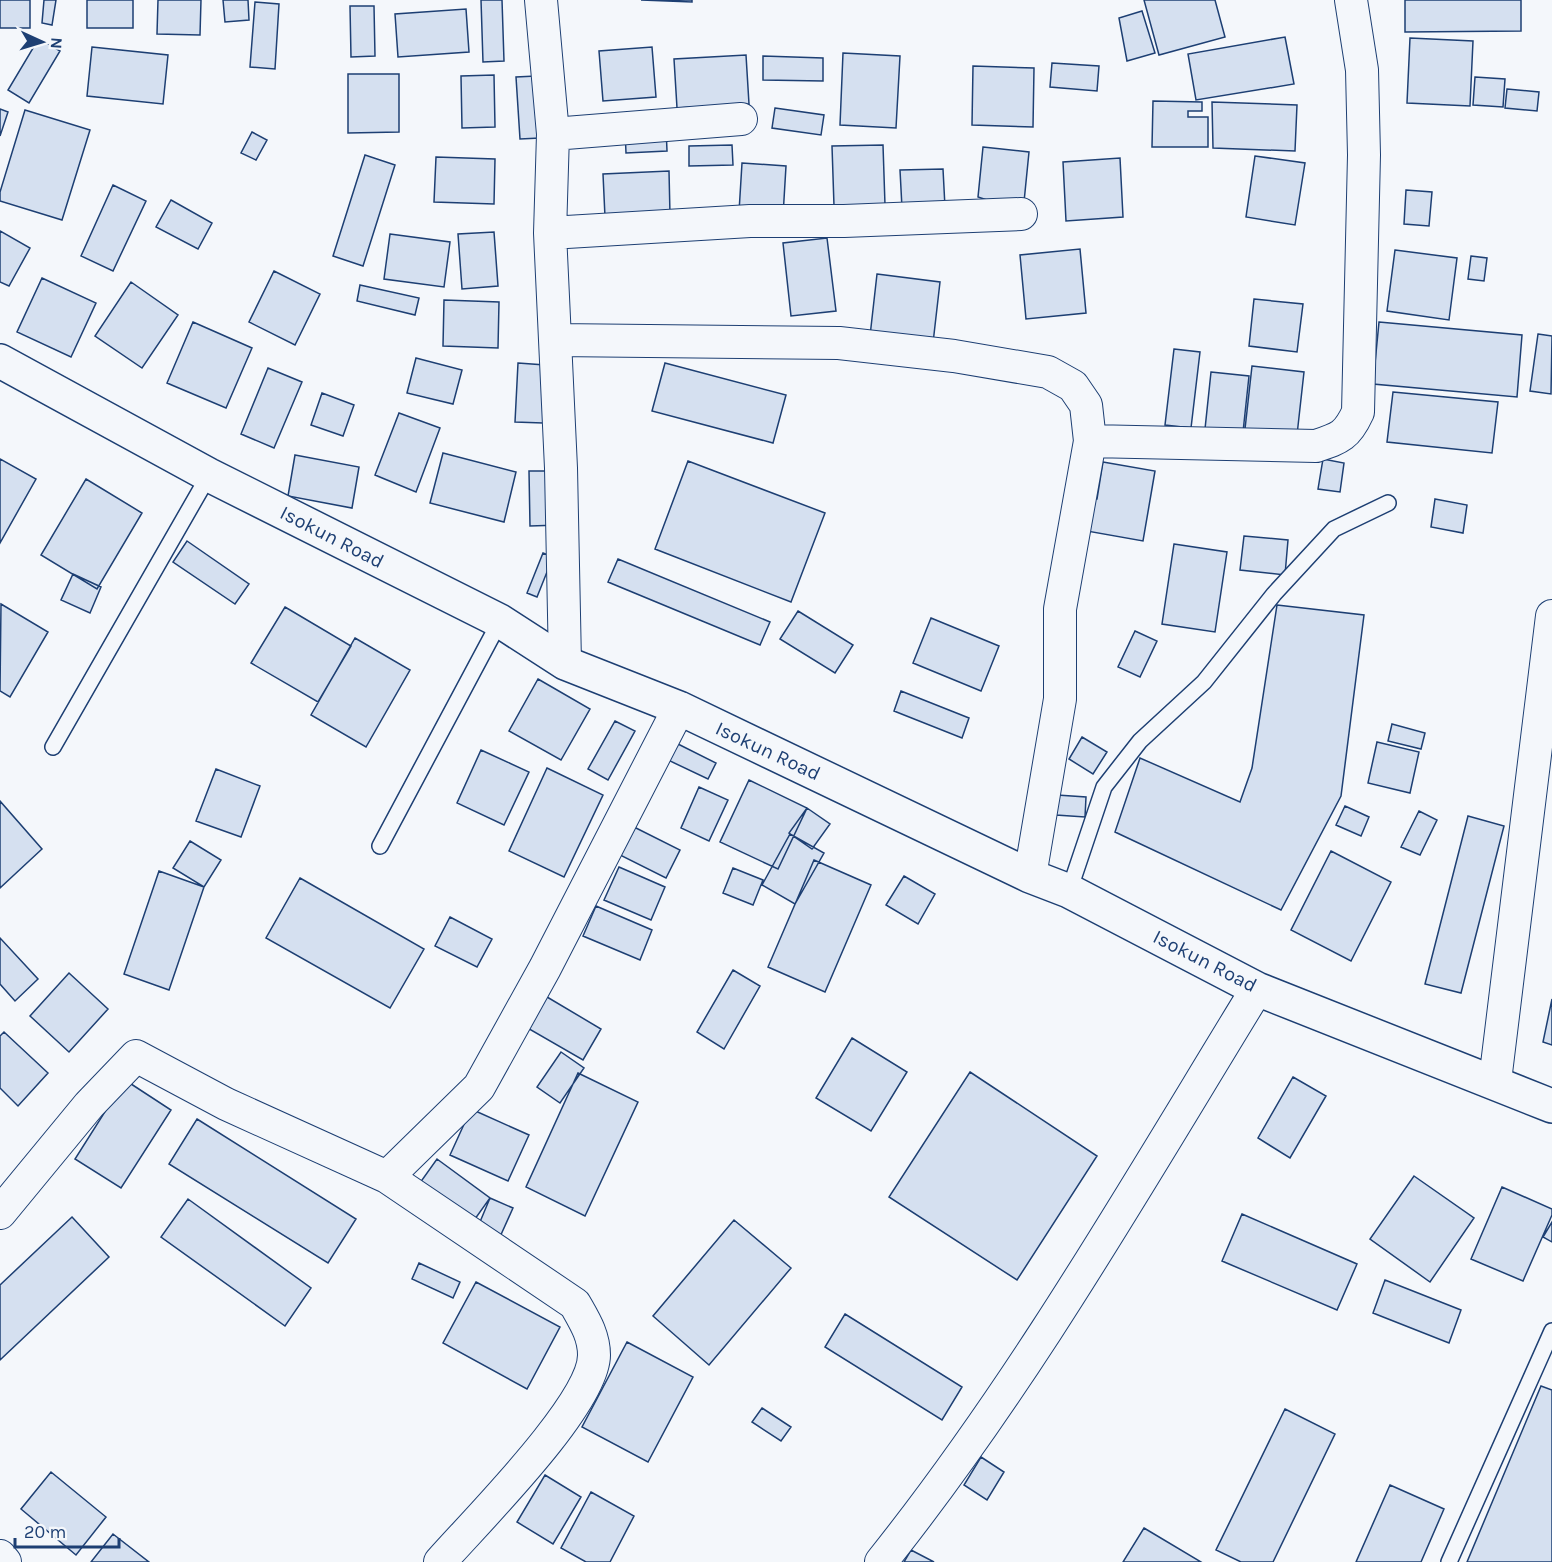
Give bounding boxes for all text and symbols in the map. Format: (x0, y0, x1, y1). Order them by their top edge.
north arrow (12, 12, 72, 72)
text: N (47, 37, 66, 49)
street label: Isokun Road (276, 501, 388, 573)
street label: Isokun Road (712, 717, 824, 785)
street label: Isokun Road (1149, 925, 1261, 997)
scale bar (15, 1511, 118, 1549)
text: 20 m (24, 1521, 66, 1543)

